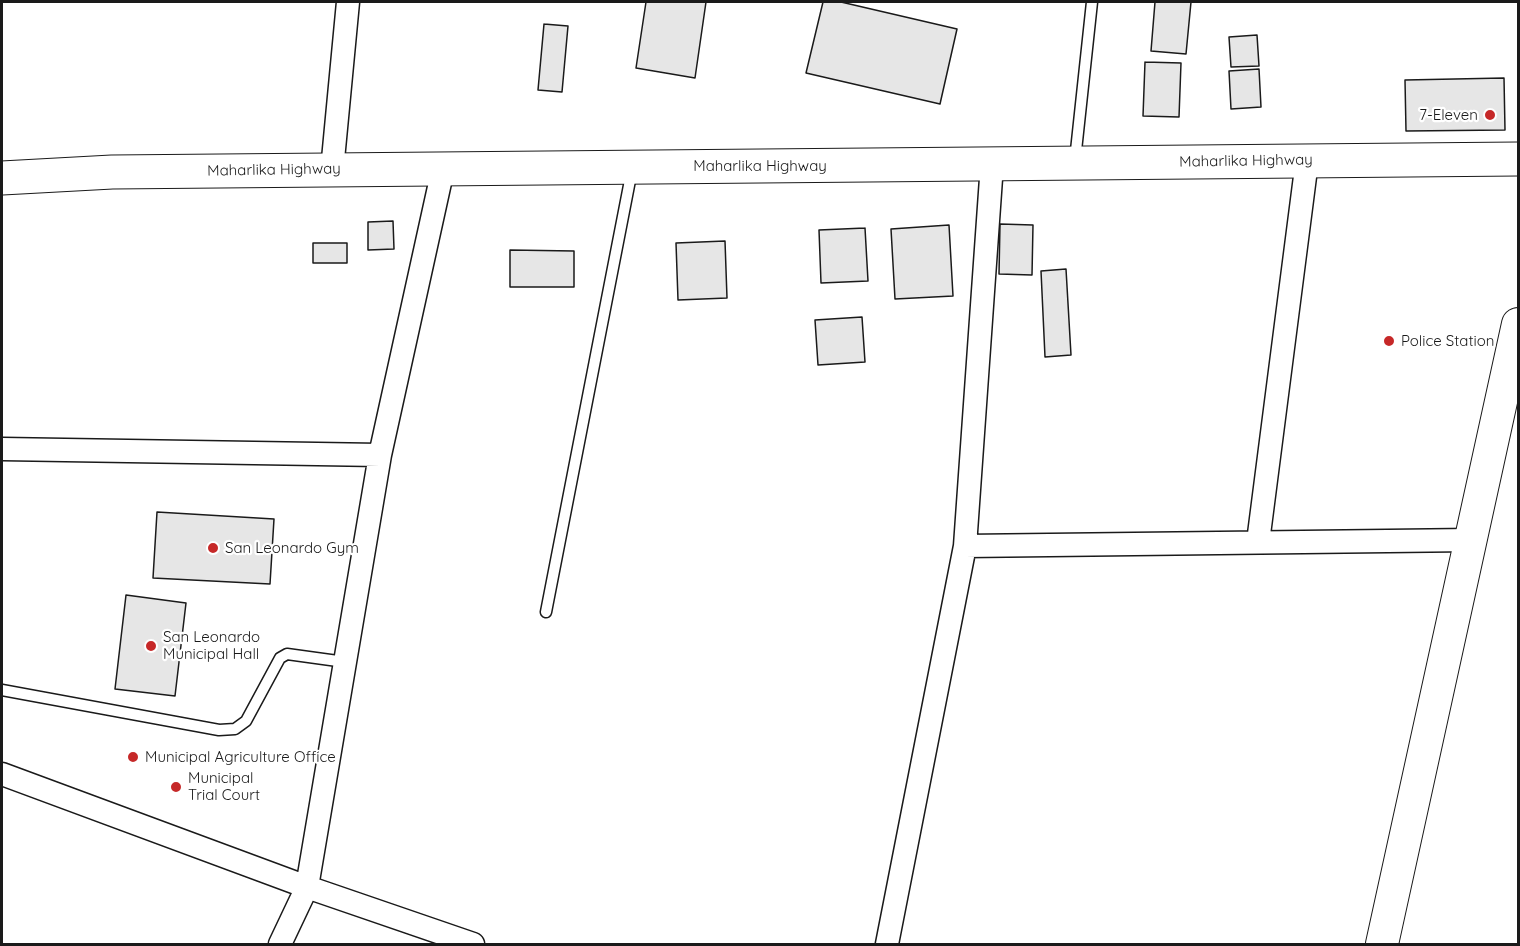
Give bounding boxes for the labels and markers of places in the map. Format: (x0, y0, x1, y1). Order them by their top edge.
place label: 7-Eleven (1419, 106, 1478, 124)
marker: 7-Eleven (1483, 108, 1497, 122)
place label: Police Station (1401, 332, 1494, 350)
marker: Police Station (1382, 334, 1396, 348)
place label: San Leonardo Gym (225, 539, 359, 557)
marker: San Leonardo Gym (206, 541, 220, 555)
place label: San Leonardo Municipal Hall (163, 628, 260, 663)
marker: San Leonardo Municipal Hall (144, 639, 158, 653)
place label: Municipal Agriculture Office (145, 748, 336, 766)
marker: Municipal Agriculture Office (126, 750, 140, 764)
place label: Municipal Trial Court (188, 769, 260, 804)
marker: Municipal Trial Court (169, 780, 183, 794)

